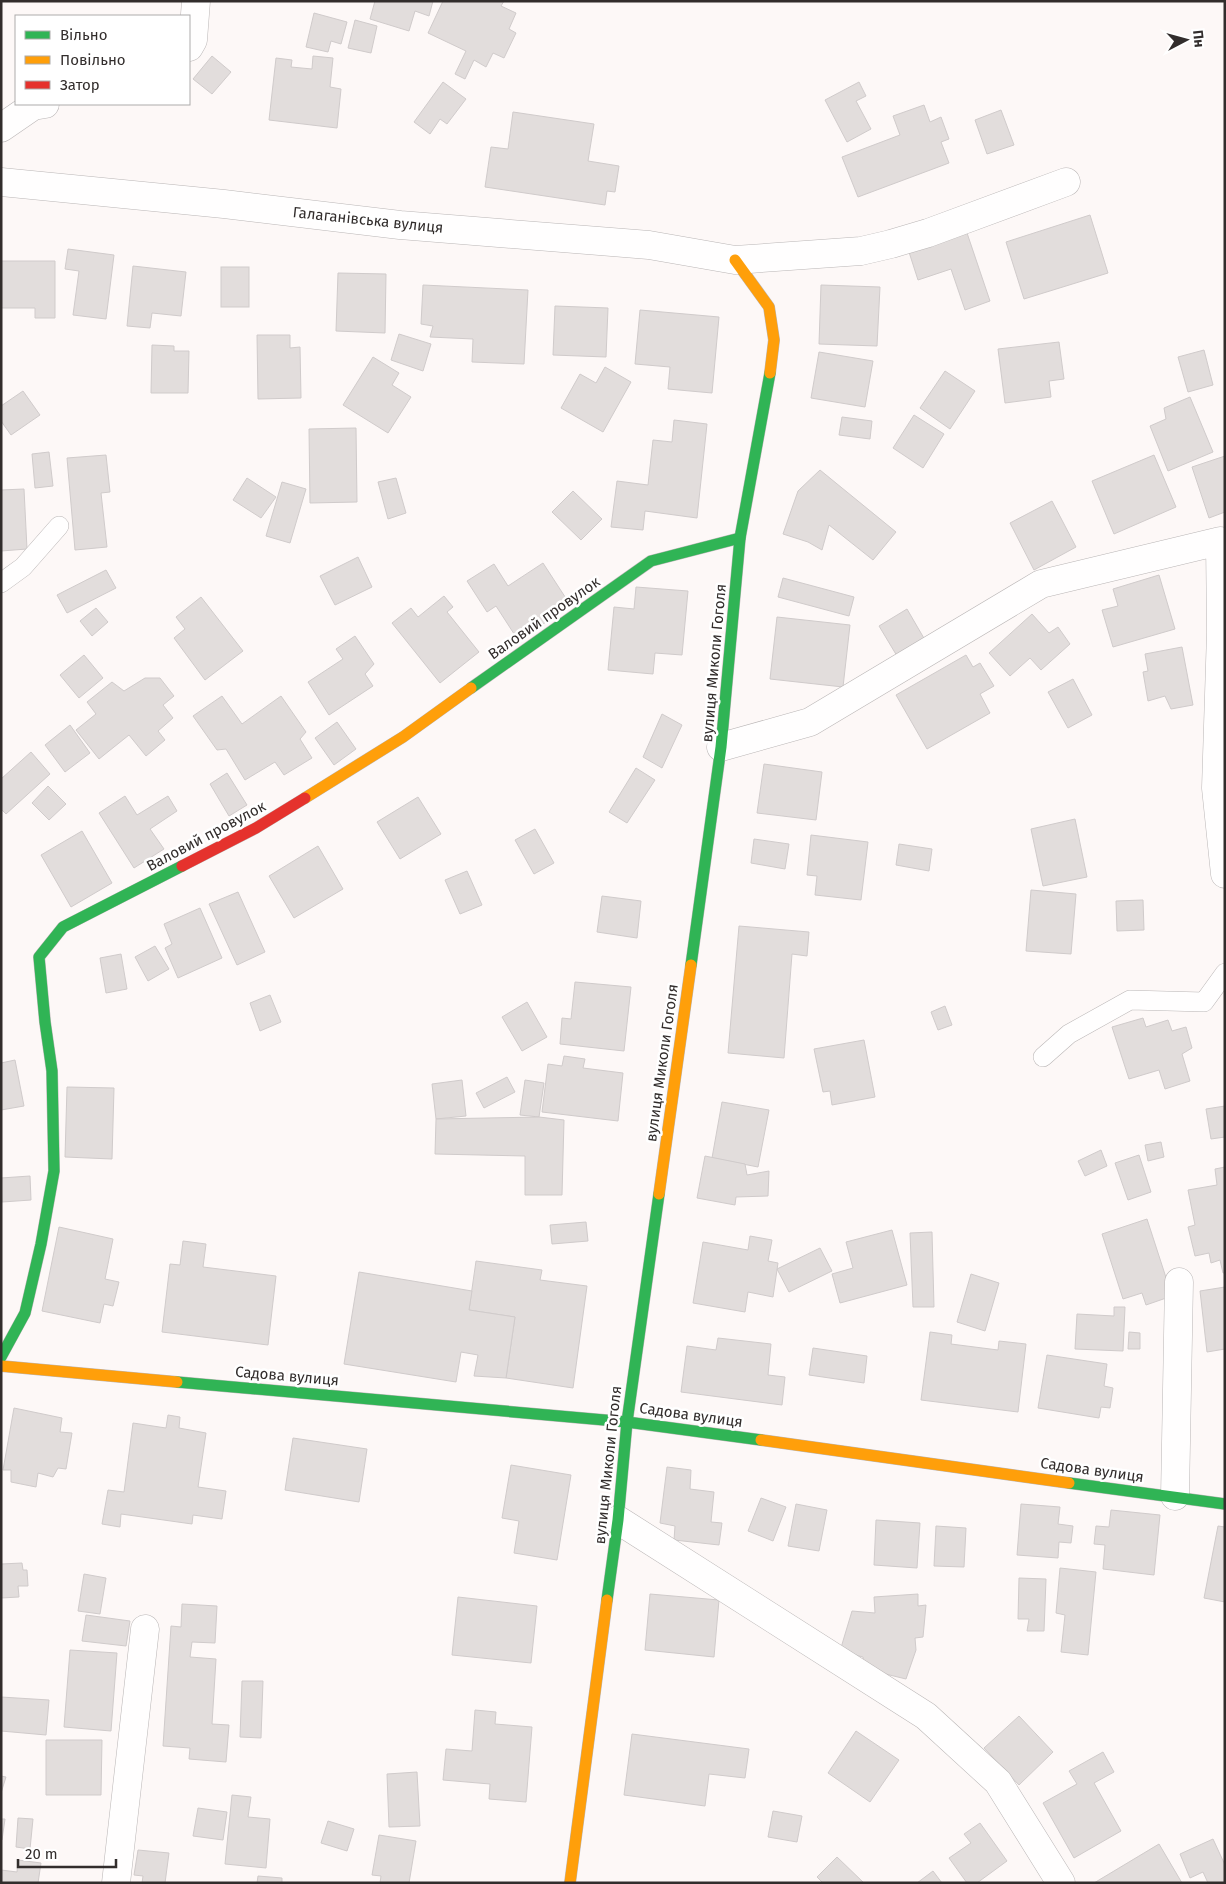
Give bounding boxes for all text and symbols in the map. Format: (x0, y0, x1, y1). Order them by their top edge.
legend (15, 15, 190, 105)
north arrow (1161, 15, 1211, 65)
text: Вільно (60, 26, 107, 44)
text: Пн (1189, 29, 1208, 48)
text: Повільно (60, 51, 126, 69)
text: Затор (60, 76, 100, 94)
street label: Галаганівська вулиця (292, 203, 444, 237)
street label: Валовий провулок (485, 573, 604, 663)
street label: вулиця Миколи Гоголя (698, 583, 730, 743)
street label: Валовий провулок (143, 797, 269, 875)
street label: вулиця Миколи Гоголя (642, 983, 682, 1143)
street label: Садова вулиця (234, 1362, 340, 1390)
street label: вулиця Миколи Гоголя (591, 1385, 625, 1545)
street label: Садова вулиця (638, 1399, 744, 1431)
street label: Садова вулиця (1039, 1454, 1145, 1486)
scale bar (18, 1836, 115, 1868)
text: 20 m (25, 1845, 58, 1863)

